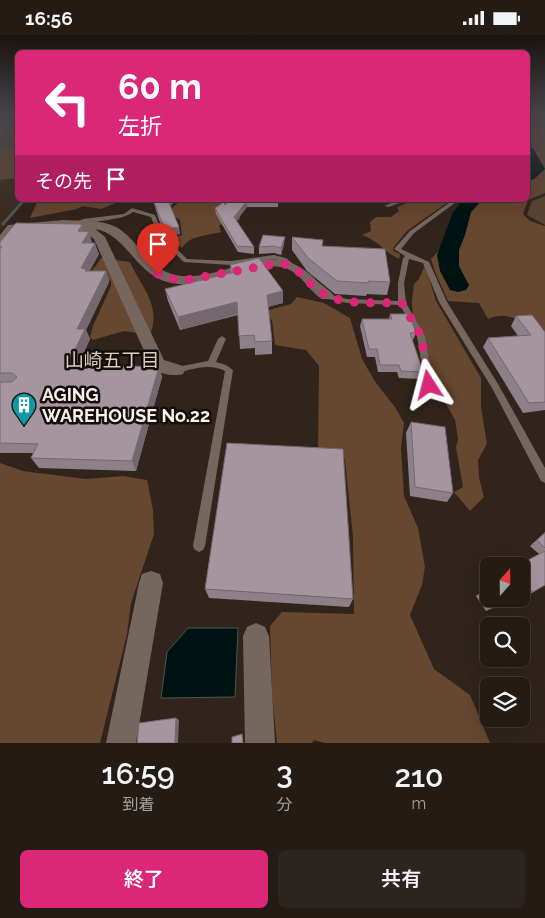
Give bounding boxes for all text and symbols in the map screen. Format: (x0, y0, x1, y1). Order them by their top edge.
text: 16:56 (25, 7, 73, 29)
text: 60 m (118, 66, 202, 107)
icon: left (35, 70, 100, 135)
text: 左折 (118, 113, 162, 139)
icon: arrive (102, 165, 130, 193)
text: その先 (35, 170, 92, 192)
pin (137, 223, 179, 274)
icon: arrive (144, 230, 172, 258)
district label: 山崎五丁目 (64, 349, 160, 371)
position arrow (402, 358, 454, 410)
place label: AGING WAREHOUSE No.22 (42, 384, 210, 426)
building icon: AGING WAREHOUSE No.22 (11, 392, 37, 426)
north arrow (480, 557, 530, 607)
map controls (480, 557, 530, 727)
button: search (480, 617, 530, 667)
button: layers (480, 677, 530, 727)
text: 16:59 (102, 756, 175, 791)
text: 3 (276, 756, 293, 791)
text: 210 (394, 759, 443, 794)
text: m (412, 794, 426, 813)
text: 到着 (122, 795, 154, 814)
text: 分 (277, 795, 293, 814)
button: 終了 (20, 850, 268, 908)
button: 共有 (278, 850, 525, 908)

